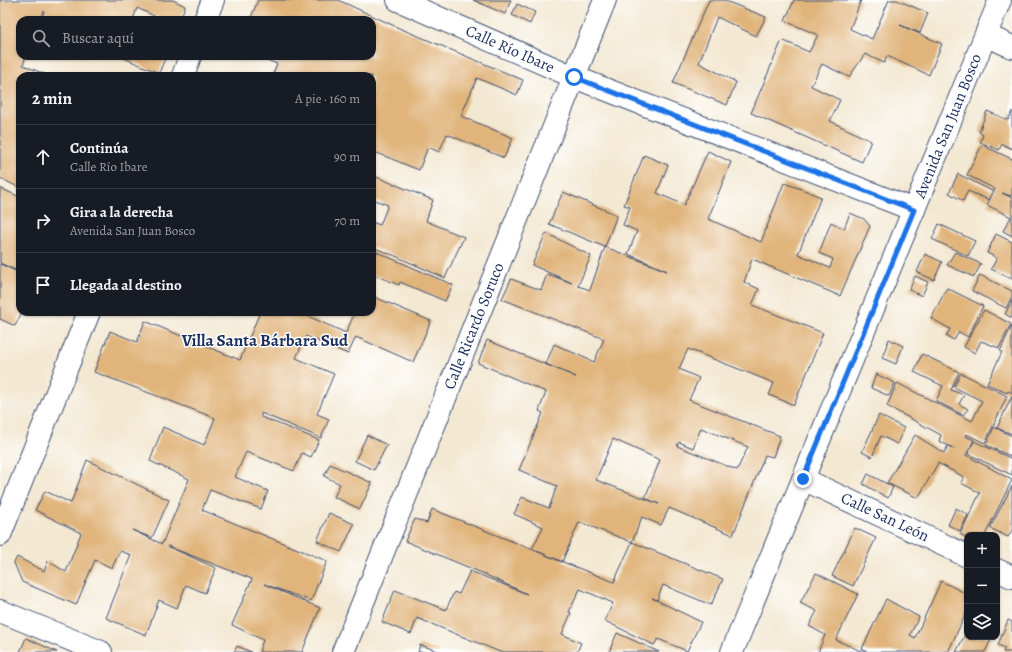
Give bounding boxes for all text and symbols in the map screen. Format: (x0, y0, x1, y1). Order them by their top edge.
search box (16, 16, 376, 60)
street label: Calle Río Ibare (462, 20, 558, 78)
icon: search (30, 27, 52, 49)
text: Buscar aquí (62, 28, 134, 48)
street label: Avenida San Juan Bosco (909, 50, 987, 203)
route start (565, 68, 583, 86)
text: 2 min (32, 87, 72, 110)
text: A pie · 160 m (295, 90, 360, 107)
text: Continúa (70, 138, 128, 158)
icon: ahead (32, 146, 54, 168)
text: 90 m (334, 148, 360, 165)
text: Calle Río Ibare (70, 158, 148, 175)
text: Gira a la derecha (70, 202, 173, 222)
icon: right (32, 210, 54, 232)
text: 70 m (334, 212, 360, 229)
text: Avenida San Juan Bosco (70, 222, 195, 239)
street label: Calle Ricardo Soruco (439, 259, 509, 393)
icon: arrive (32, 274, 54, 296)
text: Llegada al destino (70, 275, 182, 295)
district label: Villa Santa Bárbara Sud (181, 329, 349, 352)
route end (794, 470, 812, 488)
street label: Calle San León (837, 487, 933, 547)
map controls (964, 532, 1000, 640)
button: + (964, 532, 1000, 568)
button: − (964, 568, 1000, 604)
button: layers (964, 604, 1000, 640)

